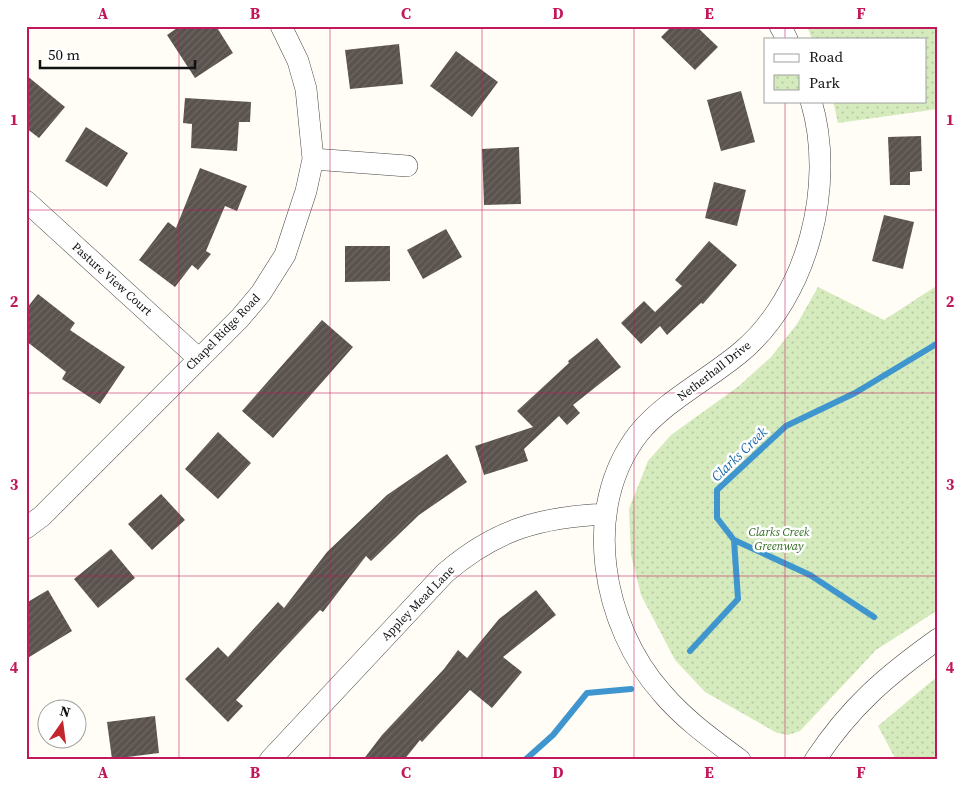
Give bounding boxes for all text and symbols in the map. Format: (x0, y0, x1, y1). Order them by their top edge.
text: A (98, 2, 109, 24)
text: B (250, 2, 261, 24)
text: C (401, 2, 411, 24)
text: D (552, 2, 564, 24)
text: E (704, 2, 714, 24)
text: F (856, 2, 866, 24)
scale bar (40, 38, 195, 70)
legend (764, 38, 926, 102)
text: 50 m (48, 44, 80, 65)
text: Road (809, 46, 843, 67)
text: Park (809, 72, 841, 93)
text: 1 (10, 108, 18, 130)
text: 1 (946, 108, 954, 130)
street label: Pasture View Court (69, 239, 155, 319)
text: 2 (10, 290, 19, 312)
street label: Chapel Ridge Road (182, 290, 264, 374)
text: 2 (946, 290, 955, 312)
street label: Netherhall Drive (674, 337, 754, 405)
water label: Clarks Creek (706, 422, 772, 486)
text: 3 (10, 473, 19, 495)
text: 3 (946, 473, 955, 495)
park label: Clarks Creek Greenway (749, 524, 810, 554)
street label: Appley Mead Lane (378, 562, 458, 644)
text: 4 (10, 656, 19, 678)
text: 4 (946, 656, 955, 678)
north arrow (38, 698, 88, 748)
text: N (58, 700, 73, 722)
text: A (98, 761, 109, 783)
text: B (250, 761, 261, 783)
text: C (401, 761, 411, 783)
text: D (552, 761, 564, 783)
text: E (704, 761, 714, 783)
text: F (856, 761, 866, 783)

